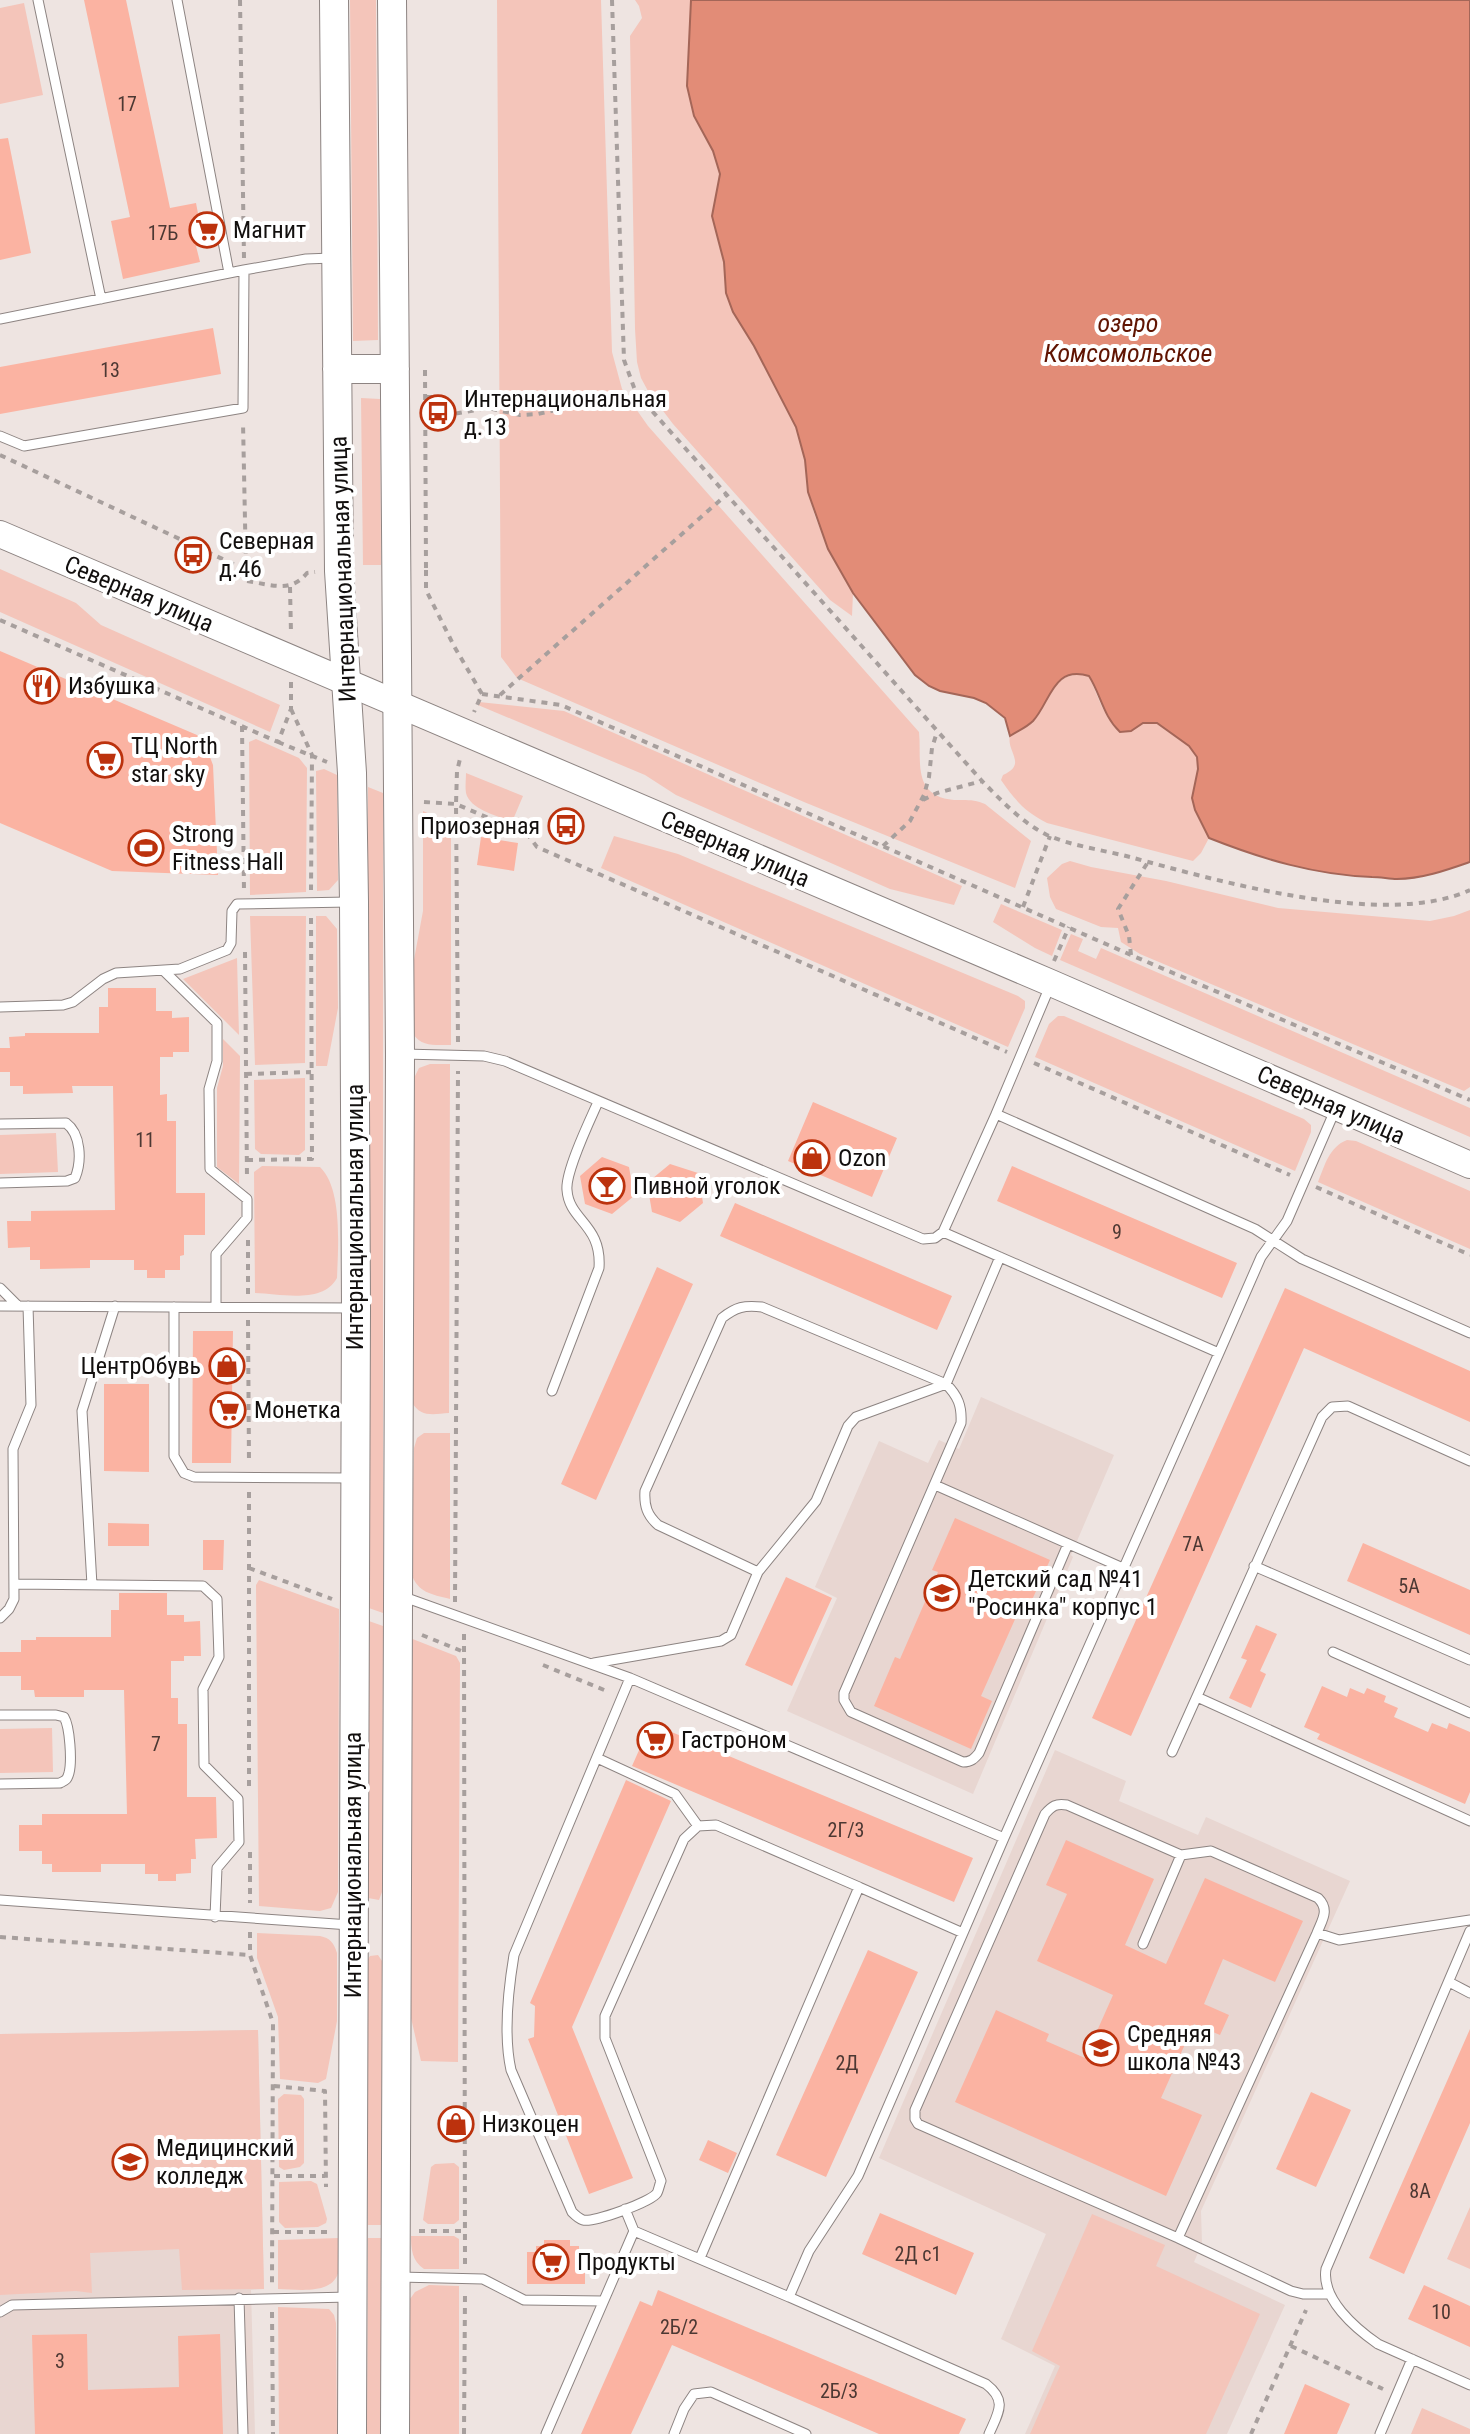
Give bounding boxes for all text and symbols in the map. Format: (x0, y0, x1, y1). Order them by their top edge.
house number: 17 (117, 92, 137, 116)
supermarket icon: Магнит (188, 211, 226, 249)
place label: Магнит (233, 216, 306, 244)
house number: 17Б (148, 221, 178, 245)
water label: озеро Комсомольское (1044, 308, 1212, 368)
house number: 13 (100, 358, 120, 382)
place label: Интернациональная д.13 (464, 385, 667, 441)
bus stop icon: Интернациональная д.13 (419, 394, 457, 432)
street label: Интернациональная улица (324, 435, 362, 703)
place label: Северная д.46 (219, 527, 314, 583)
bus stop icon: Северная д.46 (174, 536, 212, 574)
street label: Северная улица (60, 550, 218, 638)
restaurant icon: Избушка (23, 667, 61, 705)
place label: Избушка (68, 672, 155, 700)
place label: ТЦ North star sky (131, 732, 218, 788)
supermarket icon: ТЦ North star sky (86, 741, 124, 779)
street label: Северная улица (656, 805, 814, 893)
bus stop icon: Приозерная (547, 807, 585, 845)
place label: Приозерная (420, 812, 540, 840)
place label: Strong Fitness Hall (172, 820, 284, 876)
sports icon: Strong Fitness Hall (127, 829, 165, 867)
street label: Северная улица (1253, 1060, 1409, 1150)
street label: Интернациональная улица (341, 1084, 369, 1350)
house number: 11 (135, 1128, 155, 1152)
shop icon: Ozon (793, 1139, 831, 1177)
place label: Ozon (838, 1144, 886, 1172)
bar icon: Пивной уголок (588, 1167, 626, 1205)
place label: Пивной уголок (633, 1172, 781, 1200)
house number: 9 (1112, 1220, 1122, 1244)
shop icon: ЦентрОбувь (208, 1347, 246, 1385)
place label: ЦентрОбувь (81, 1352, 201, 1380)
supermarket icon: Монетка (209, 1391, 247, 1429)
place label: Монетка (254, 1396, 341, 1424)
house number: 7А (1182, 1532, 1204, 1556)
place label: Детский сад №41 "Росинка" корпус 1 (968, 1565, 1158, 1621)
school or university icon: Детский сад №41 "Росинка" корпус 1 (923, 1574, 961, 1612)
house number: 5А (1398, 1574, 1420, 1598)
supermarket icon: Гастроном (636, 1721, 674, 1759)
place label: Гастроном (681, 1726, 787, 1754)
house number: 7 (151, 1732, 161, 1756)
street label: Интернациональная улица (339, 1732, 367, 1998)
house number: 2Г/3 (828, 1818, 864, 1842)
place label: Средняя школа №43 (1127, 2020, 1241, 2076)
school or university icon: Средняя школа №43 (1082, 2029, 1120, 2067)
house number: 2Д (835, 2051, 859, 2075)
shop icon: Низкоцен (437, 2105, 475, 2143)
place label: Низкоцен (482, 2110, 579, 2138)
place label: Медицинский колледж (156, 2134, 295, 2190)
school or university icon: Медицинский колледж (111, 2143, 149, 2181)
house number: 8А (1409, 2179, 1431, 2203)
house number: 2Д с1 (895, 2242, 941, 2266)
supermarket icon: Продукты (532, 2243, 570, 2281)
place label: Продукты (577, 2248, 676, 2276)
house number: 10 (1431, 2300, 1451, 2324)
house number: 2Б/2 (660, 2315, 698, 2339)
house number: 3 (55, 2349, 65, 2373)
house number: 2Б/3 (820, 2379, 858, 2403)

